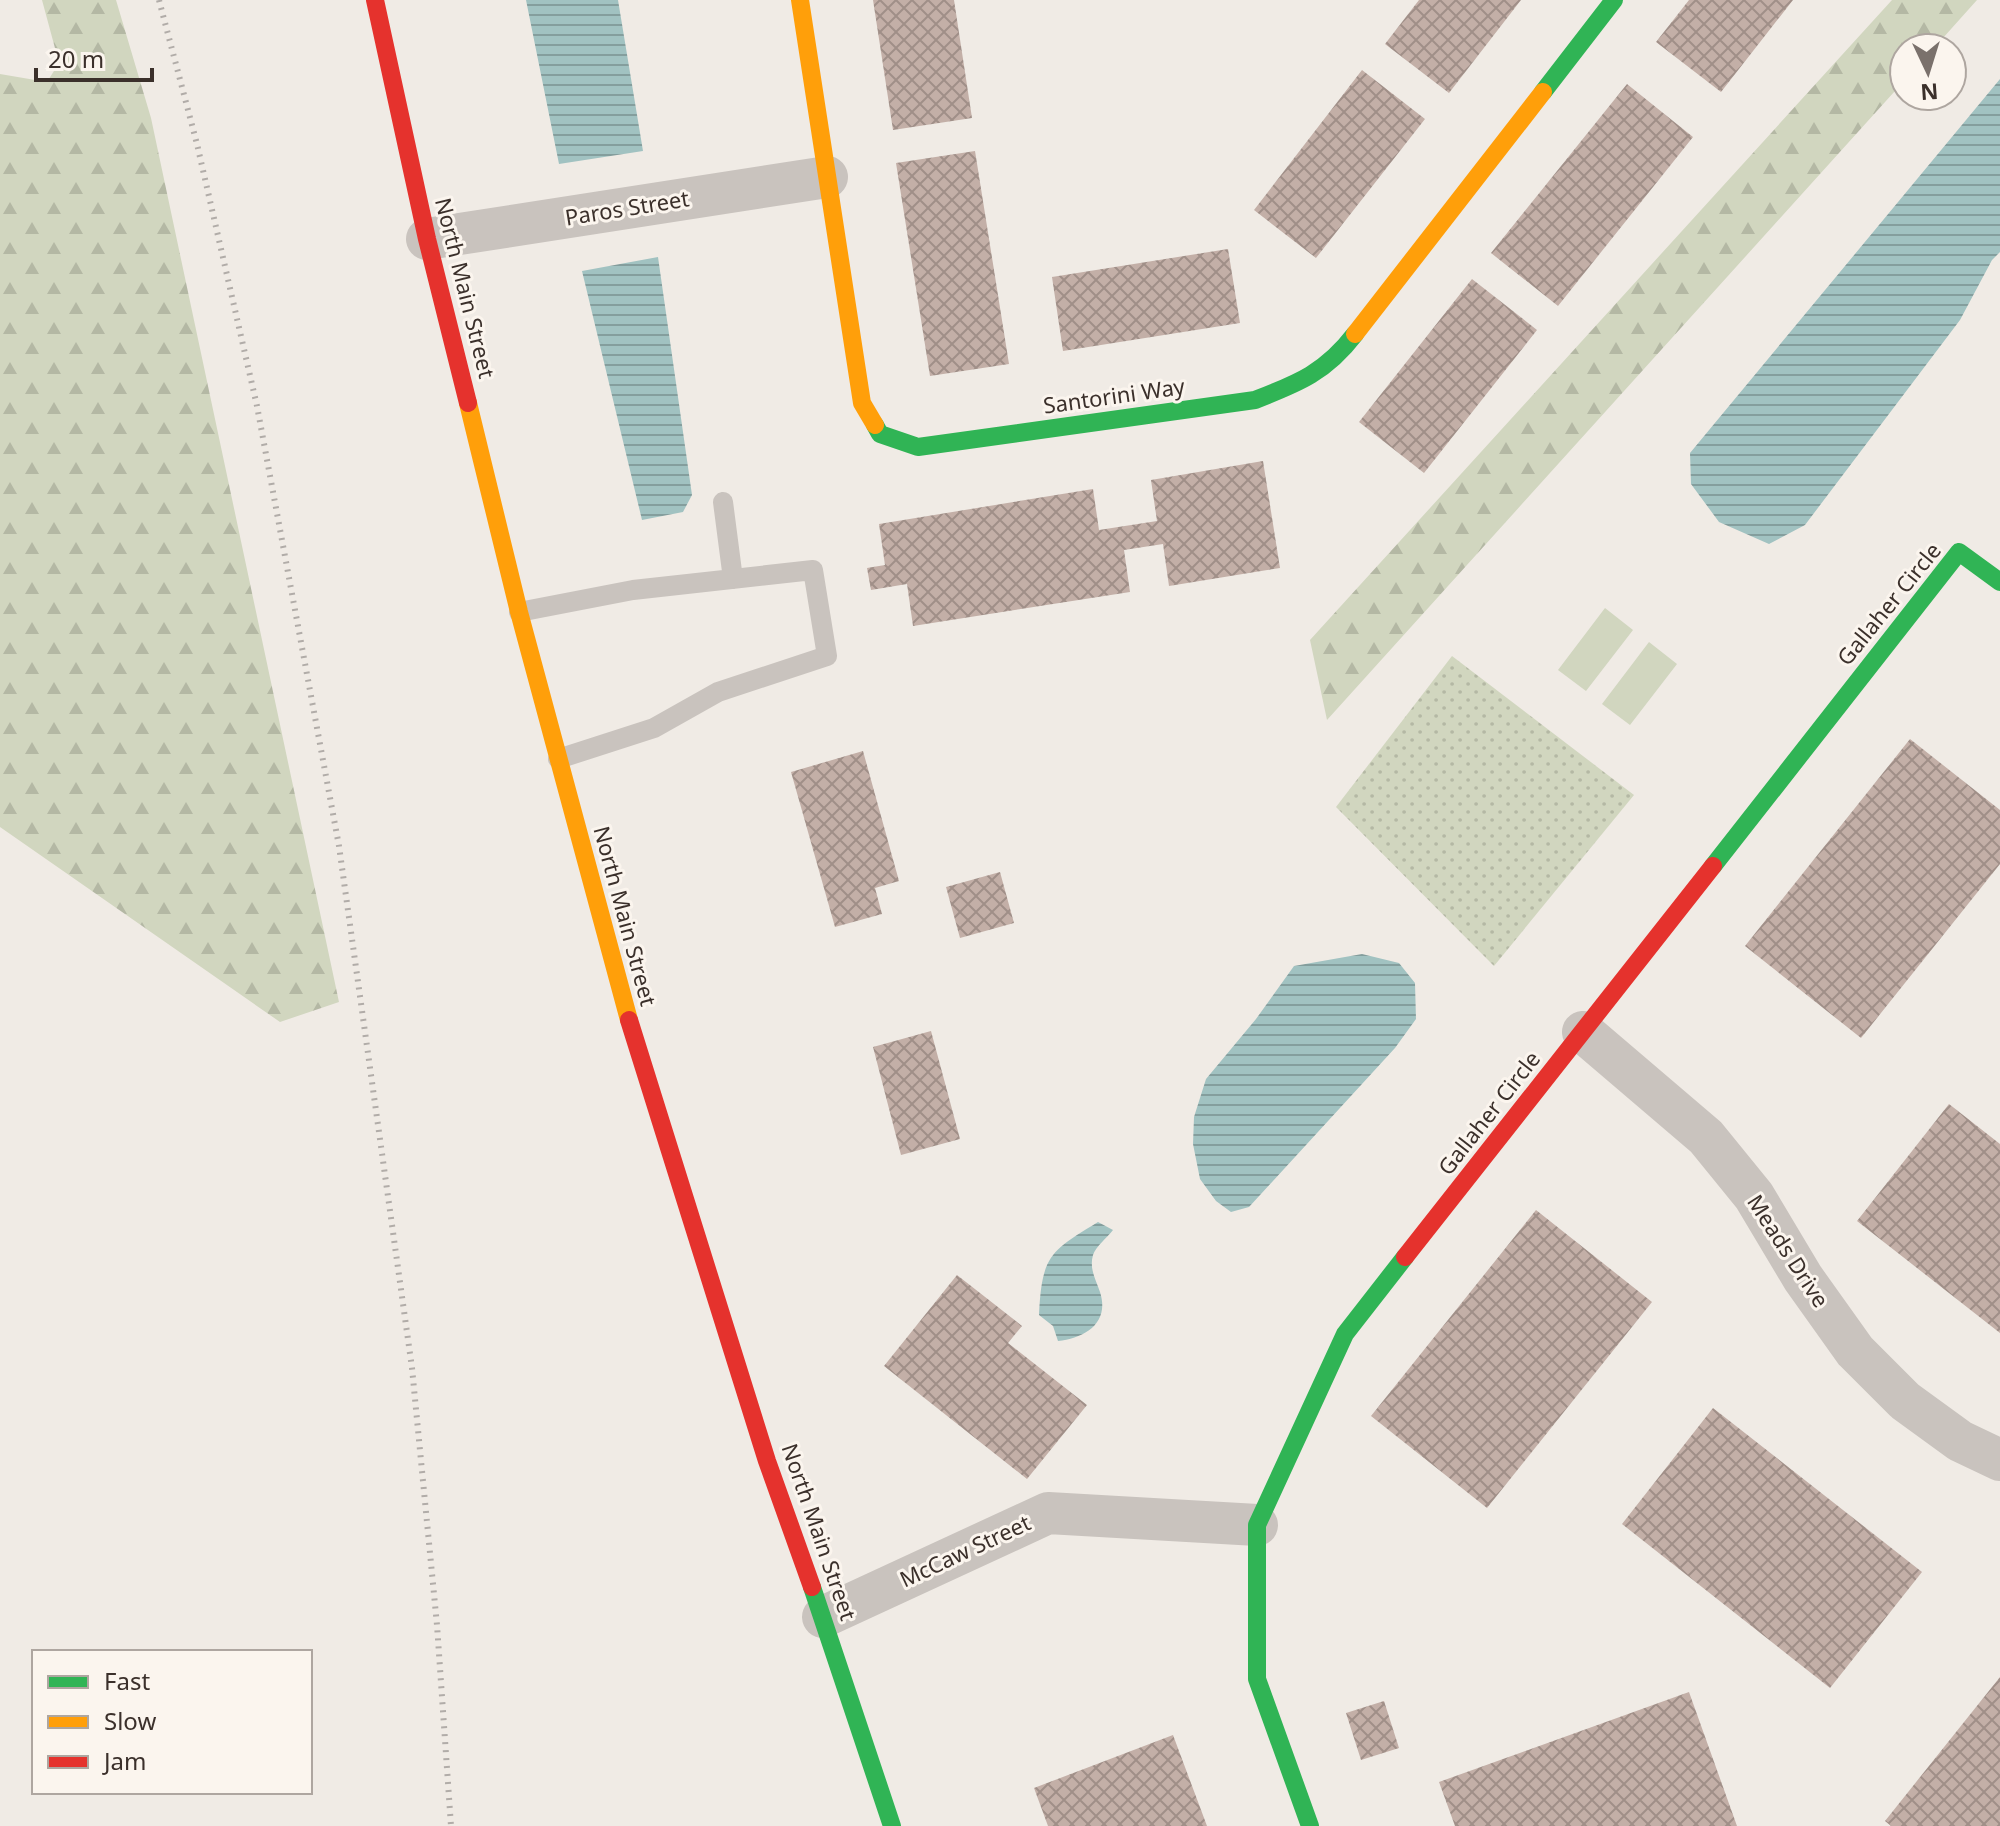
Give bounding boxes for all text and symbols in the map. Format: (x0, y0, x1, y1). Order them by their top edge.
scale bar (36, 32, 152, 82)
north arrow (1888, 32, 1968, 112)
text: 20 m (48, 42, 104, 75)
text: N (1919, 77, 1939, 109)
street label: Paros Street (563, 182, 691, 232)
street label: North Main Street (429, 194, 503, 381)
street label: Santorini Way (1041, 370, 1187, 420)
street label: Gallaher Circle (1829, 536, 1947, 671)
street label: North Main Street (588, 822, 664, 1009)
street label: Gallaher Circle (1430, 1044, 1546, 1181)
street label: Meads Drive (1741, 1188, 1837, 1313)
street label: North Main Street (776, 1439, 864, 1624)
street label: McCaw Street (894, 1507, 1035, 1594)
legend (32, 1650, 312, 1794)
text: Fast (104, 1664, 150, 1697)
text: Slow (104, 1704, 156, 1737)
text: Jam (102, 1744, 146, 1777)

